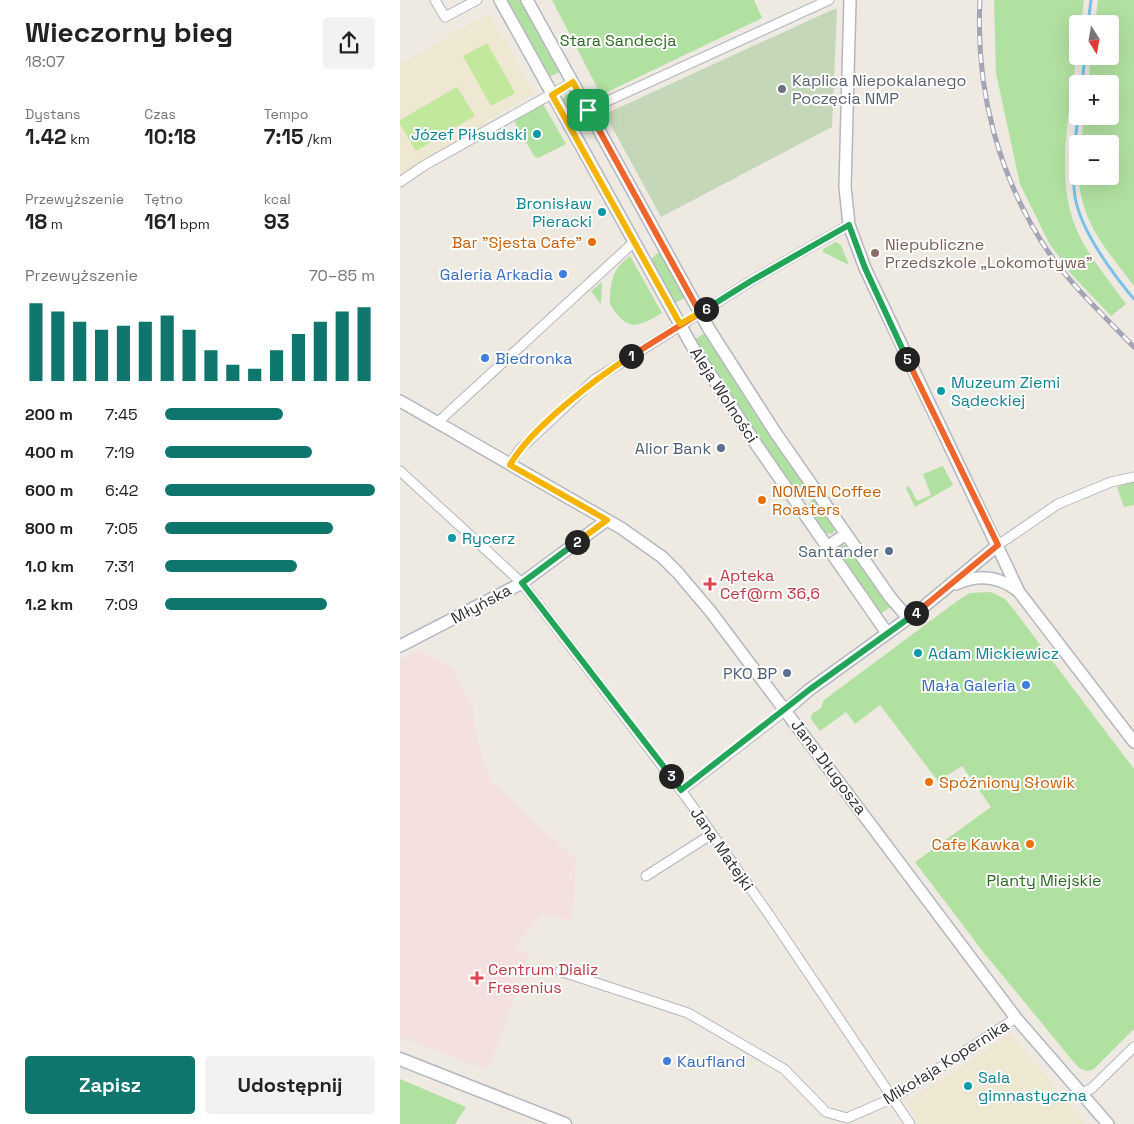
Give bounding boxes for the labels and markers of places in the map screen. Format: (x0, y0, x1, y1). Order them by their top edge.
place label: Kaplica Niepokalanego Poczęcia NMP (792, 70, 966, 109)
marker: Kaplica Niepokalanego Poczęcia NMP (776, 83, 788, 95)
pin (567, 89, 609, 131)
place label: Józef Piłsudski (411, 124, 527, 145)
marker: Józef Piłsudski (531, 128, 543, 140)
place label: Bronisław Pieracki (516, 193, 592, 232)
marker: Bronisław Pieracki (596, 206, 608, 218)
place label: Bar "Sjesta Cafe" (452, 232, 582, 253)
place label: Niepubliczne Przedszkole „Lokomotywa” (885, 234, 1092, 273)
marker: Bar "Sjesta Cafe" (586, 236, 598, 248)
marker: Niepubliczne Przedszkole „Lokomotywa” (869, 247, 881, 259)
place label: Galeria Arkadia (440, 264, 553, 285)
marker: Galeria Arkadia (557, 268, 569, 280)
pin: 6 (694, 296, 718, 322)
pin: 1 (618, 344, 644, 368)
pin: 5 (894, 346, 920, 372)
place label: Biedronka (495, 348, 572, 369)
marker: Biedronka (479, 352, 491, 364)
place label: Muzeum Ziemi Sądeckiej (951, 372, 1060, 411)
marker: Muzeum Ziemi Sądeckiej (935, 385, 947, 397)
place label: Alior Bank (635, 438, 711, 459)
marker: Alior Bank (715, 442, 727, 454)
place label: NOMEN Coffee Roasters (772, 481, 882, 520)
marker: NOMEN Coffee Roasters (756, 494, 768, 506)
place label: Rycerz (462, 528, 515, 549)
pin: 2 (564, 530, 590, 554)
marker: Rycerz (446, 532, 458, 544)
place label: Santander (798, 541, 879, 562)
marker: Santander (883, 545, 895, 557)
place label: Apteka Cef@rm 36,6 (720, 565, 820, 604)
marker: Apteka Cef@rm 36,6 (704, 578, 716, 590)
pin: 4 (904, 600, 928, 626)
place label: Adam Mickiewicz (928, 643, 1059, 664)
marker: Adam Mickiewicz (912, 647, 924, 659)
place label: PKO BP (723, 663, 777, 684)
marker: PKO BP (781, 667, 793, 679)
place label: Mała Galeria (922, 675, 1016, 696)
marker: Mała Galeria (1020, 679, 1032, 691)
pin: 3 (658, 764, 684, 788)
place label: Spóźniony Słowik (939, 772, 1075, 793)
marker: Spóźniony Słowik (923, 776, 935, 788)
place label: Cafe Kawka (932, 834, 1020, 855)
marker: Cafe Kawka (1024, 838, 1036, 850)
place label: Centrum Dializ Fresenius (488, 959, 598, 998)
marker: Centrum Dializ Fresenius (470, 971, 484, 985)
place label: Kaufland (677, 1051, 745, 1072)
marker: Kaufland (661, 1055, 673, 1067)
place label: Sala gimnastyczna (978, 1067, 1087, 1106)
marker: Sala gimnastyczna (962, 1080, 974, 1092)

